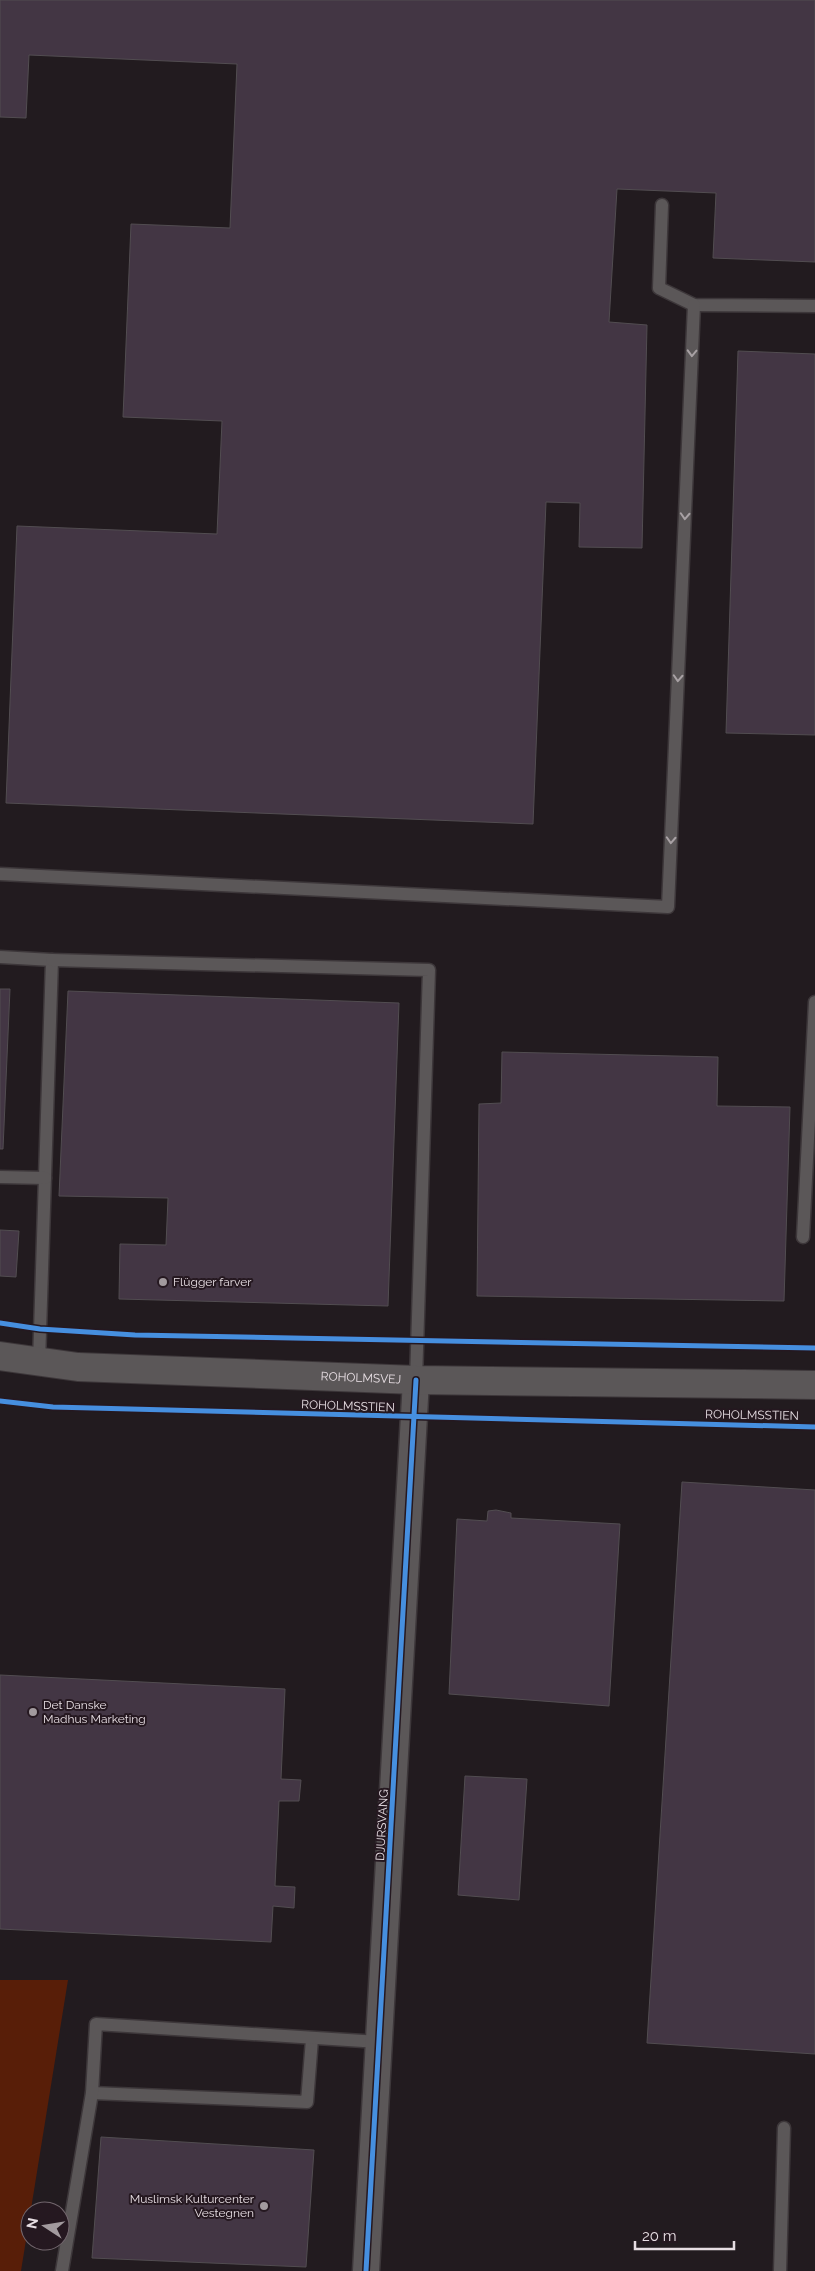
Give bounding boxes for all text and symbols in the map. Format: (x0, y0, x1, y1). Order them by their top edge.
one-way arrow (687, 350, 698, 358)
one-way arrow (680, 512, 691, 520)
one-way arrow (673, 674, 683, 682)
one-way arrow (665, 837, 676, 845)
place label: Flügger farver (173, 1275, 252, 1289)
marker: Flügger farver (157, 1276, 169, 1288)
street label: ROHOLMSVEJ (320, 1369, 402, 1386)
street label: ROHOLMSSTIEN (301, 1397, 395, 1415)
street label: ROHOLMSSTIEN (705, 1407, 799, 1423)
place label: Det Danske Madhus Marketing (43, 1698, 146, 1726)
marker: Det Danske Madhus Marketing (27, 1706, 39, 1718)
street label: DJURSVANG (373, 1789, 391, 1861)
place label: Muslimsk Kulturcenter Vestegnen (130, 2192, 255, 2220)
marker: Muslimsk Kulturcenter Vestegnen (258, 2200, 270, 2212)
north arrow (20, 2201, 70, 2251)
text: N (23, 2216, 41, 2230)
scale bar (635, 2218, 734, 2250)
text: 20 m (642, 2227, 677, 2245)

